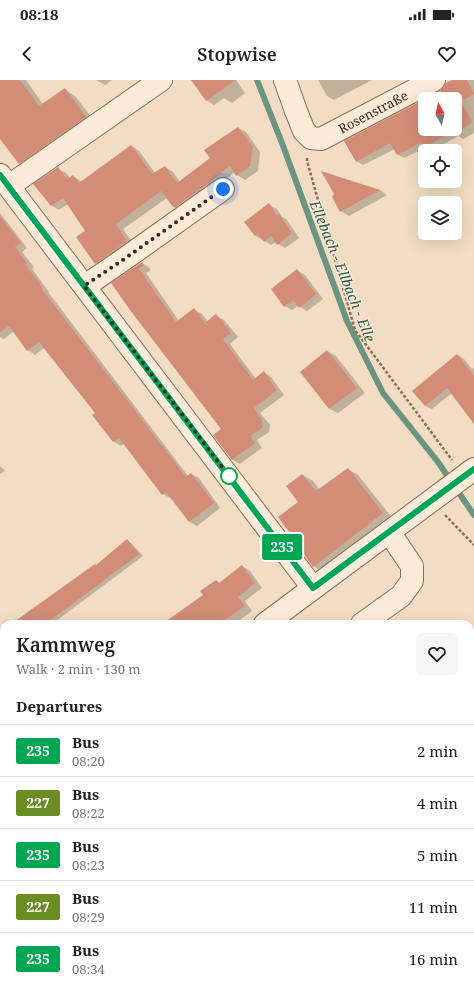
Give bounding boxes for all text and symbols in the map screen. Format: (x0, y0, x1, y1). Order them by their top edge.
text: 08:18 (20, 4, 58, 24)
text: Stopwise (197, 42, 277, 66)
icon: back (16, 43, 38, 65)
icon: heart (436, 43, 458, 65)
street label: Rosenstraße (335, 86, 411, 138)
north arrow (418, 92, 462, 136)
map controls (418, 92, 462, 240)
button: locate (418, 144, 462, 188)
your location (213, 179, 233, 199)
water label: Ellebach - Ellbach - Elle (306, 196, 380, 345)
button: layers (418, 196, 462, 240)
unlabelled marker (220, 467, 238, 485)
line badge: 235 (259, 534, 305, 560)
text: 235 (270, 537, 294, 556)
text: Kammweg (16, 632, 115, 658)
button: heart (416, 633, 458, 675)
text: Walk · 2 min · 130 m (16, 660, 141, 678)
text: Departures (16, 696, 102, 716)
text: Bus (72, 732, 99, 752)
text: 235 (26, 741, 50, 760)
text: 2 min (417, 741, 458, 761)
text: 08:20 (72, 752, 105, 770)
text: Bus (72, 784, 99, 804)
text: 227 (26, 793, 50, 812)
text: 4 min (417, 793, 458, 813)
text: 08:22 (72, 804, 105, 822)
text: Bus (72, 836, 99, 856)
text: 235 (26, 845, 50, 864)
text: 5 min (417, 845, 458, 865)
text: 08:23 (72, 856, 105, 874)
text: Bus (72, 888, 99, 908)
text: 227 (26, 897, 50, 916)
text: 11 min (409, 897, 458, 917)
text: 08:29 (72, 908, 105, 926)
text: Bus (72, 940, 99, 960)
text: 235 (26, 949, 50, 968)
text: 16 min (409, 949, 458, 969)
text: 08:34 (72, 960, 105, 978)

